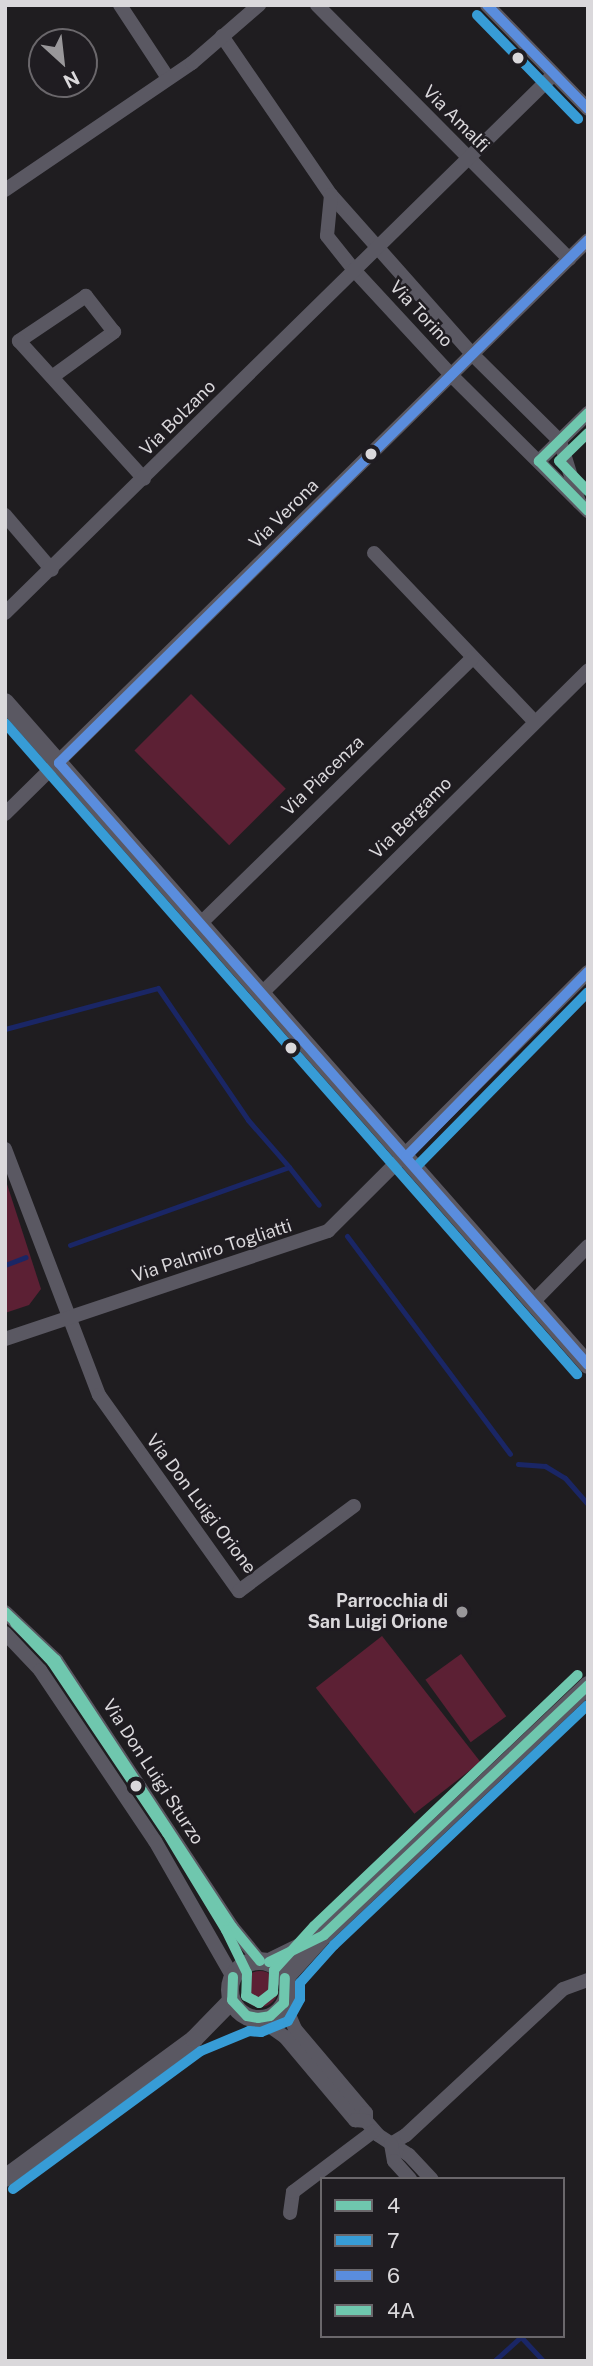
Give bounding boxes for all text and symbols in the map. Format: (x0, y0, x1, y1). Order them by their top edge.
north arrow (28, 28, 98, 98)
unlabelled marker (511, 51, 525, 65)
text: N (60, 67, 83, 93)
street label: Via Amalfi (418, 81, 494, 157)
street label: Via Torino (385, 276, 457, 352)
street label: Via Bolzano (136, 376, 220, 460)
unlabelled marker (364, 447, 378, 461)
street label: Via Verona (245, 475, 323, 553)
street label: Via Piacenza (277, 732, 369, 820)
street label: Via Bergamo (366, 773, 456, 863)
unlabelled marker (284, 1041, 298, 1055)
street label: Via Palmiro Togliatti (129, 1215, 295, 1287)
street label: Via Don Luigi Orione (141, 1430, 261, 1578)
place label: Parrocchia di San Luigi Orione (307, 1591, 448, 1634)
marker: Parrocchia di San Luigi Orione (454, 1604, 470, 1620)
street label: Via Don Luigi Sturzo (98, 1695, 208, 1849)
unlabelled marker (129, 1779, 143, 1793)
legend (320, 2177, 565, 2338)
text: 4 (387, 2193, 400, 2218)
text: 7 (387, 2228, 400, 2253)
text: 6 (387, 2263, 400, 2288)
text: 4A (387, 2298, 415, 2323)

